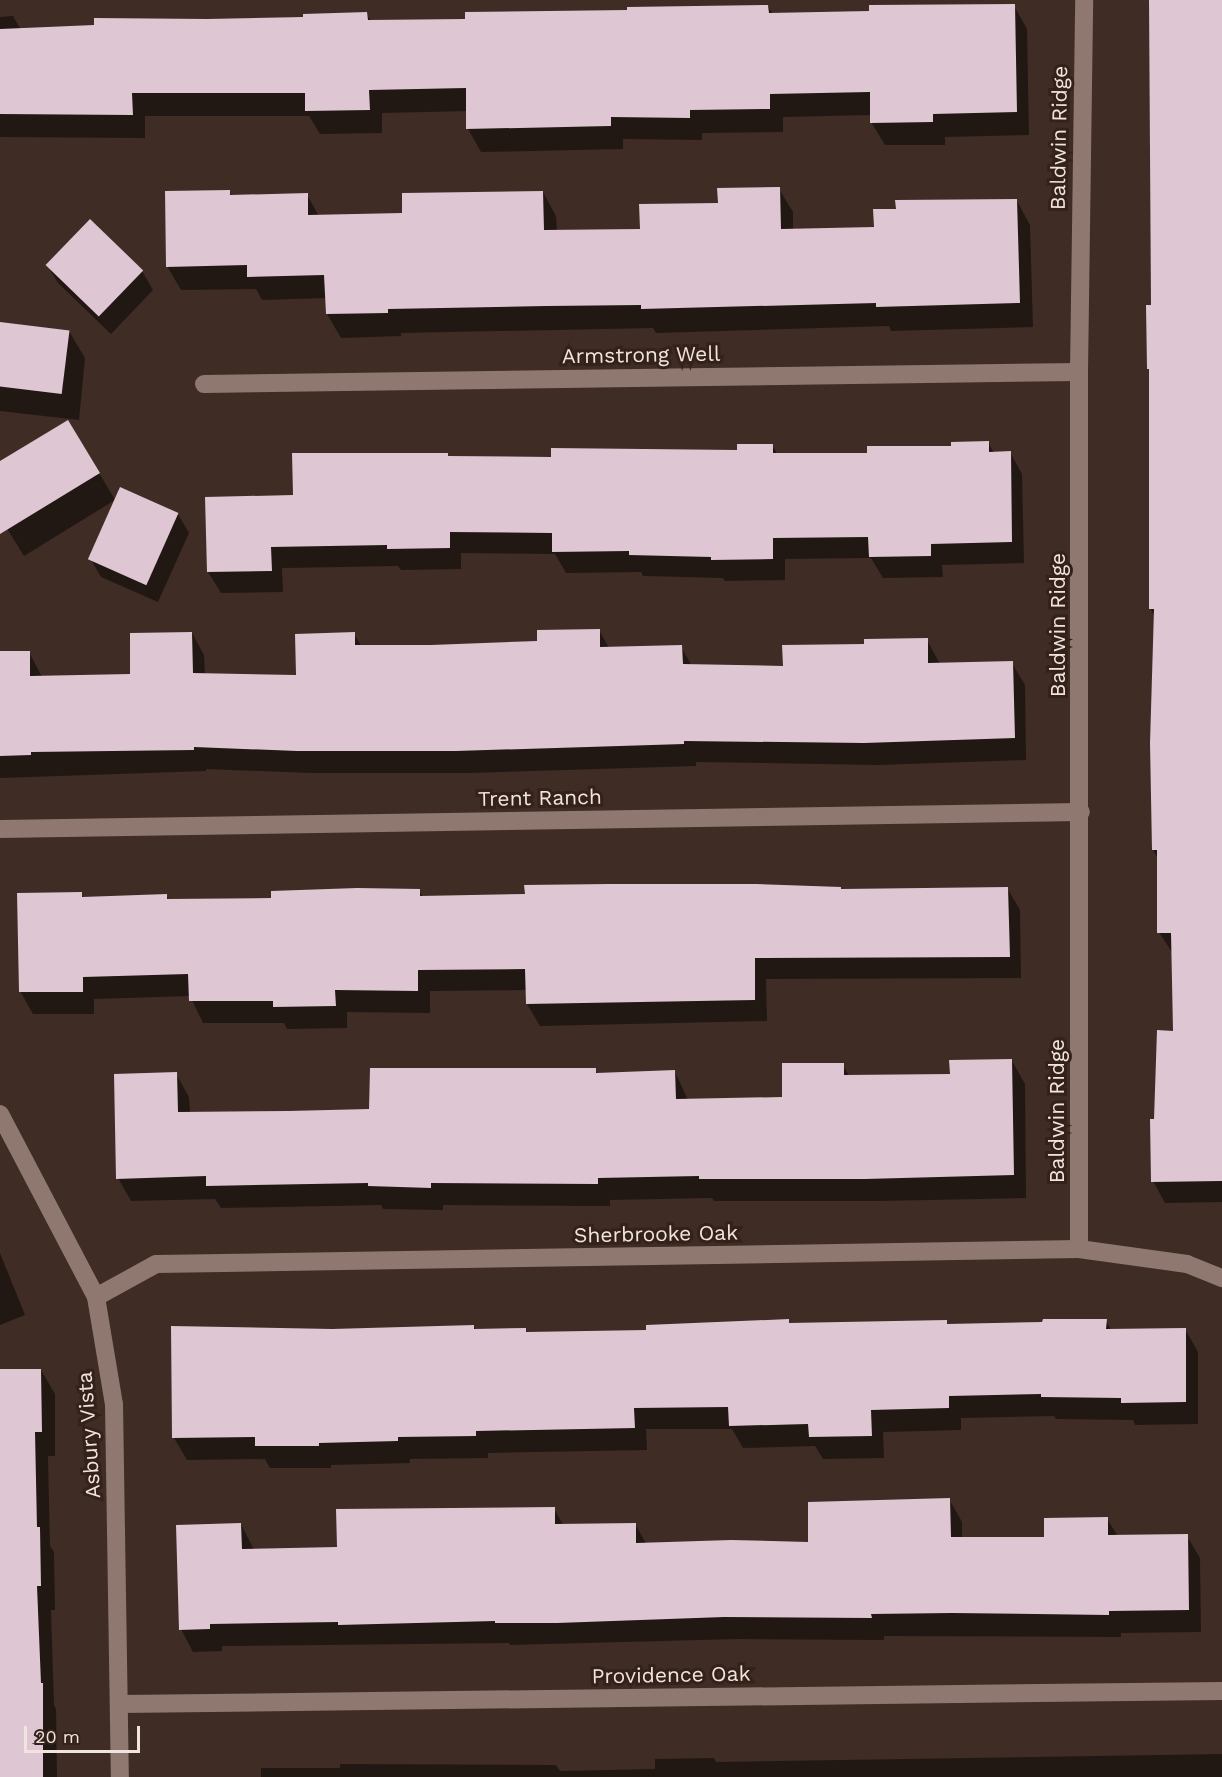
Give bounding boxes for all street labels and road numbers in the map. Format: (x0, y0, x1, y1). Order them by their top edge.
street label: Baldwin Ridge (1045, 66, 1073, 210)
street label: Armstrong Well (561, 341, 721, 369)
street label: Baldwin Ridge (1045, 553, 1071, 697)
street label: Trent Ranch (478, 784, 602, 812)
street label: Baldwin Ridge (1044, 1039, 1070, 1183)
street label: Sherbrooke Oak (574, 1220, 738, 1248)
street label: Asbury Vista (72, 1370, 106, 1500)
street label: Providence Oak (591, 1661, 751, 1689)

